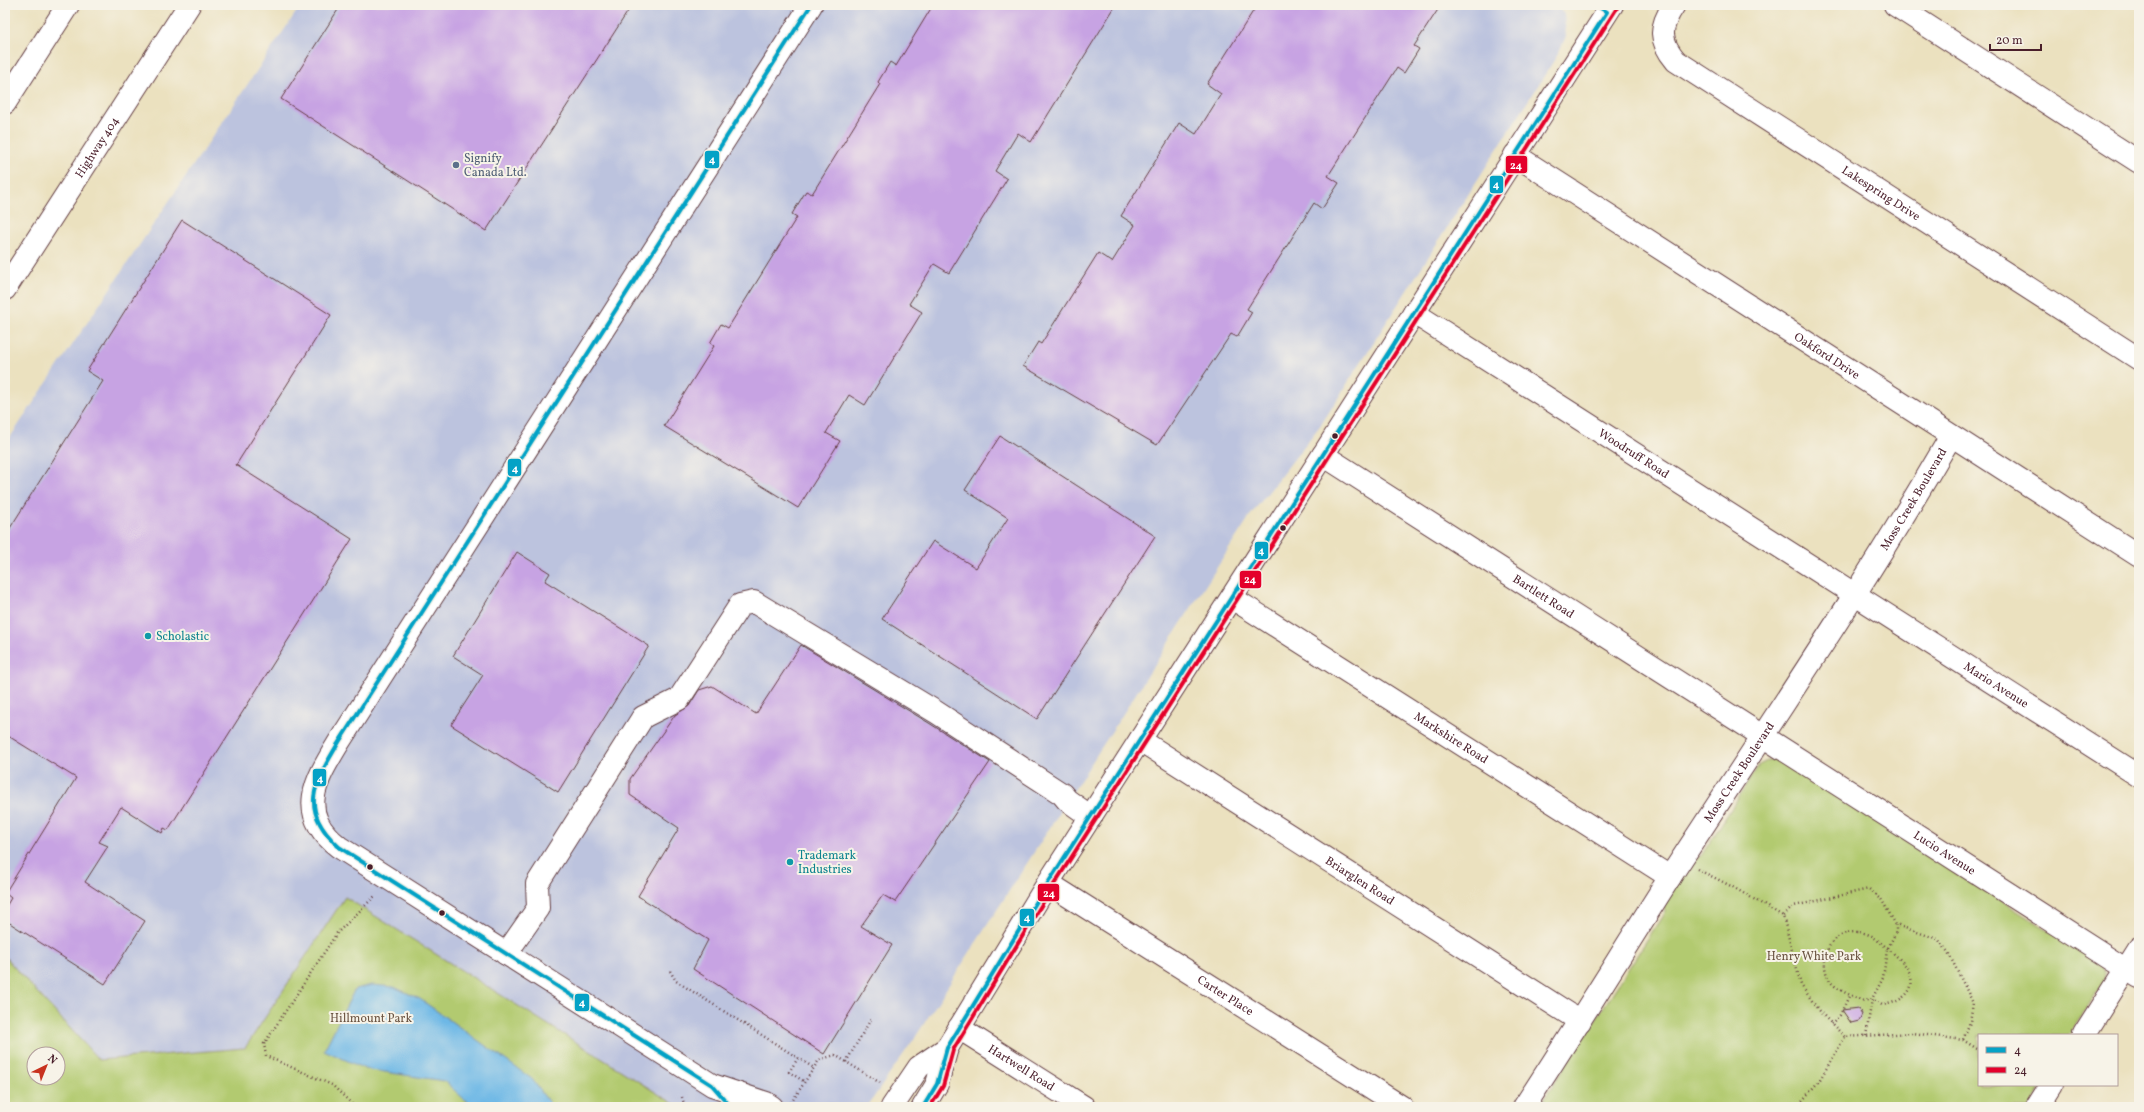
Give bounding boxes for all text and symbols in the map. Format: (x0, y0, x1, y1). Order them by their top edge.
scale bar (1990, 26, 2041, 52)
text: 20 m (1996, 33, 2023, 49)
street label: Highway 404 (72, 114, 123, 181)
line badge: 4 (704, 150, 720, 169)
place label: Signify Canada Ltd. (464, 151, 527, 181)
text: 4 (709, 153, 716, 168)
line badge: 24 (1505, 155, 1528, 174)
text: 24 (1510, 159, 1522, 174)
marker: Signify Canada Ltd. (451, 160, 461, 170)
street label: Lakespring Drive (1838, 163, 1923, 225)
line badge: 4 (1489, 175, 1504, 194)
text: 4 (1493, 178, 1500, 193)
street label: Oakford Drive (1791, 329, 1863, 384)
street label: Woodruff Road (1595, 426, 1672, 483)
unlabelled marker (1330, 431, 1340, 441)
street label: Moss Creek Boulevard (1877, 445, 1951, 554)
line badge: 4 (507, 458, 522, 477)
text: 4 (512, 462, 519, 477)
unlabelled marker (1278, 523, 1288, 533)
line badge: 4 (1254, 541, 1269, 560)
text: 4 (1258, 544, 1265, 559)
line badge: 24 (1239, 570, 1262, 589)
street label: Bartlett Road (1509, 571, 1577, 623)
text: 24 (1244, 573, 1256, 588)
place label: Scholastic (156, 629, 209, 645)
marker: Scholastic (143, 631, 153, 641)
street label: Mario Avenue (1960, 659, 2032, 713)
street label: Markshire Road (1411, 709, 1491, 768)
street label: Moss Creek Boulevard (1701, 719, 1779, 826)
line badge: 4 (312, 768, 327, 787)
text: 4 (317, 772, 324, 787)
street label: Lucio Avenue (1910, 828, 1978, 879)
place label: Trademark Industries (798, 848, 857, 878)
street label: Briarglen Road (1322, 853, 1397, 910)
marker: Trademark Industries (785, 857, 795, 867)
unlabelled marker (365, 862, 375, 872)
line badge: 24 (1037, 883, 1060, 902)
text: 24 (1043, 887, 1055, 902)
unlabelled marker (437, 908, 447, 918)
line badge: 4 (1019, 908, 1035, 927)
text: 4 (1024, 911, 1031, 926)
park label: Henry White Park (1767, 949, 1862, 965)
street label: Carter Place (1194, 972, 1256, 1020)
line badge: 4 (574, 993, 590, 1012)
text: 4 (579, 996, 586, 1011)
park label: Hillmount Park (330, 1011, 412, 1027)
legend (1978, 1034, 2118, 1086)
street label: Hartwell Road (985, 1041, 1058, 1096)
text: 4 (2014, 1043, 2021, 1059)
north arrow (26, 1046, 66, 1086)
text: N (44, 1052, 60, 1068)
text: 24 (2014, 1063, 2027, 1079)

